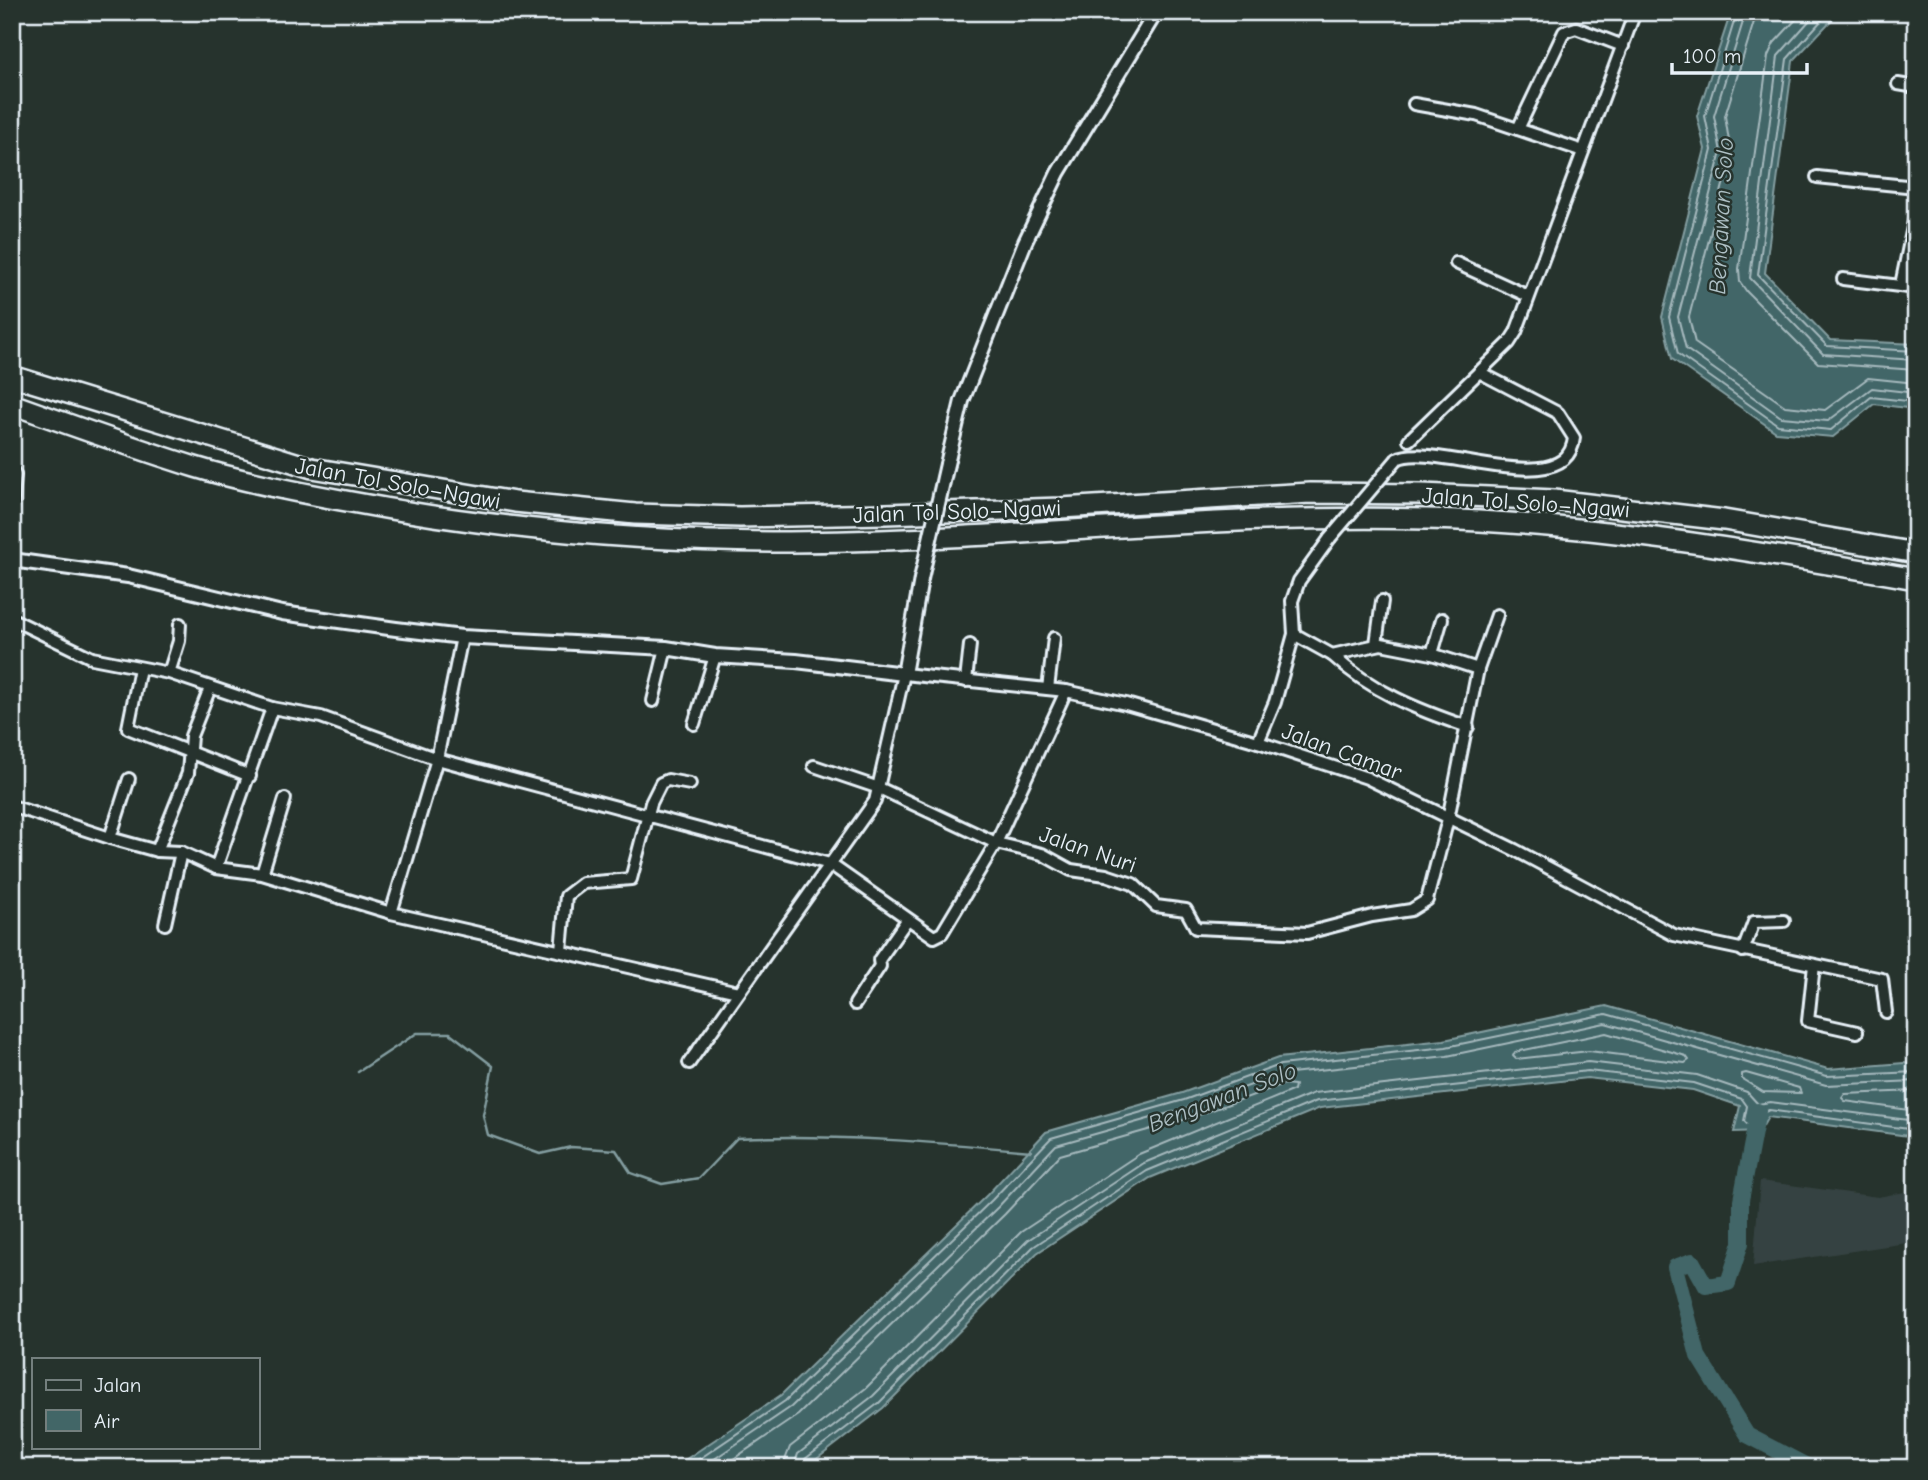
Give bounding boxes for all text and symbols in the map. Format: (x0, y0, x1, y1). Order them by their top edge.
scale bar (1672, 32, 1807, 76)
text: 100 m (1683, 44, 1741, 68)
water label: Bengawan Solo (1703, 137, 1739, 295)
street label: Jalan Tol Solo–Ngawi (293, 452, 503, 515)
street label: Jalan Tol Solo–Ngawi (1421, 482, 1631, 523)
street label: Jalan Tol Solo–Ngawi (852, 494, 1062, 529)
street label: Jalan Camar (1278, 717, 1406, 786)
street label: Jalan Nuri (1036, 820, 1140, 879)
water label: Bengawan Solo (1144, 1056, 1300, 1138)
legend (32, 1358, 259, 1448)
text: Jalan (94, 1373, 141, 1397)
text: Air (94, 1409, 120, 1433)

